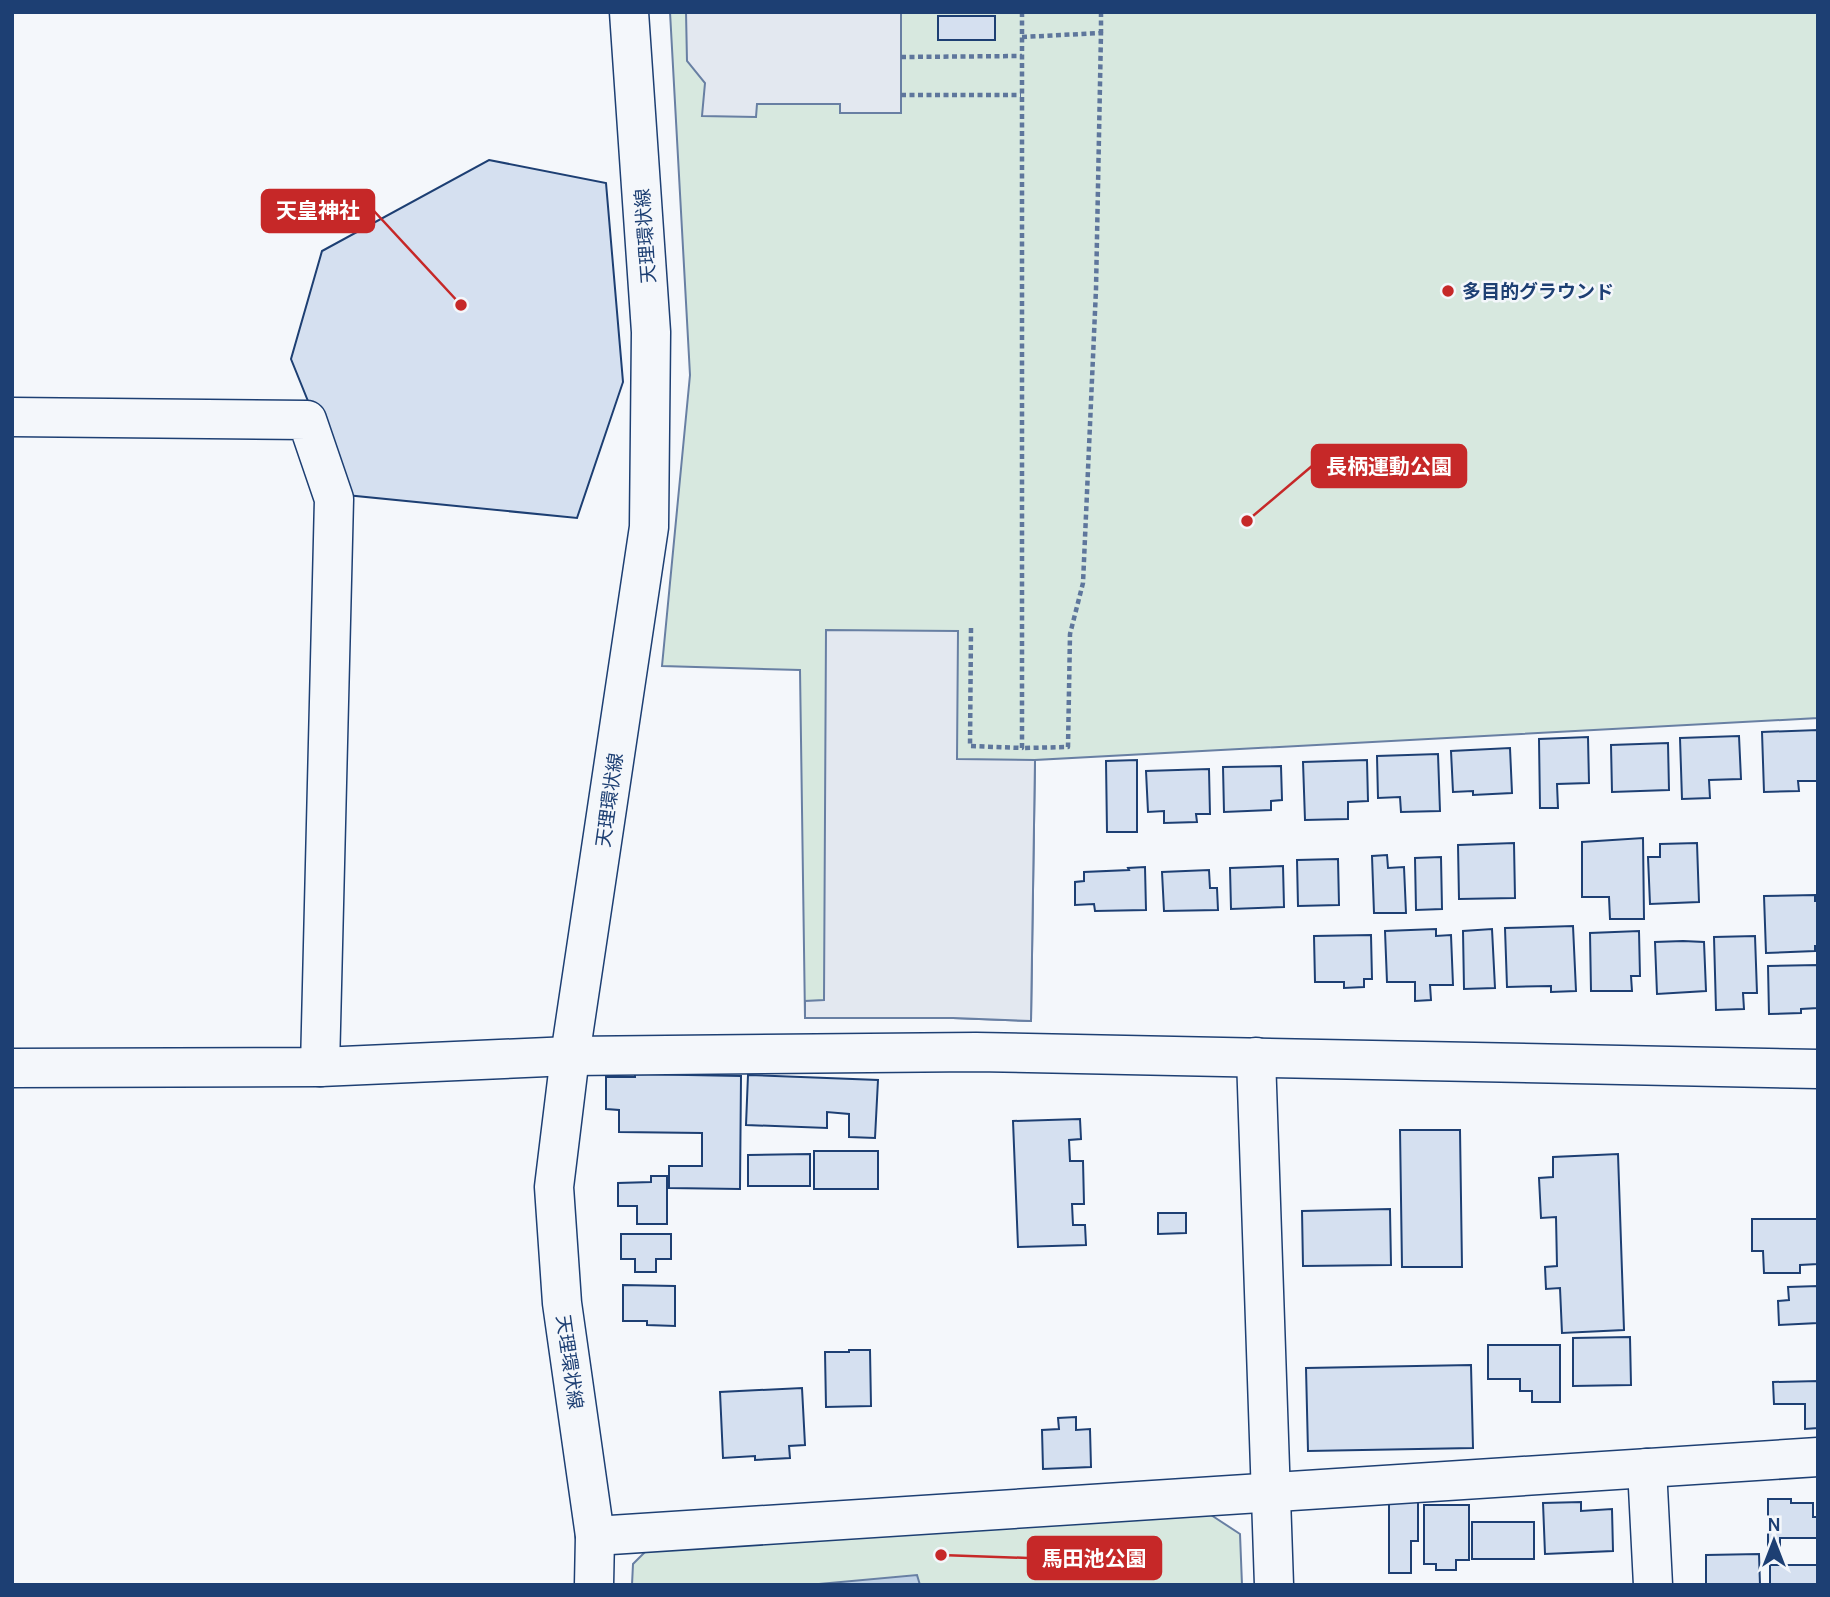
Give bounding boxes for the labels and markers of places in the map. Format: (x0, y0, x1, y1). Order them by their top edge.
callout: 天皇神社 (262, 190, 374, 232)
place label: 多目的グラウンド (1462, 281, 1614, 303)
marker: 多目的グラウンド (1440, 283, 1456, 299)
callout: 長柄運動公園 (1312, 445, 1466, 487)
callout: 馬田池公園 (1028, 1537, 1161, 1579)

